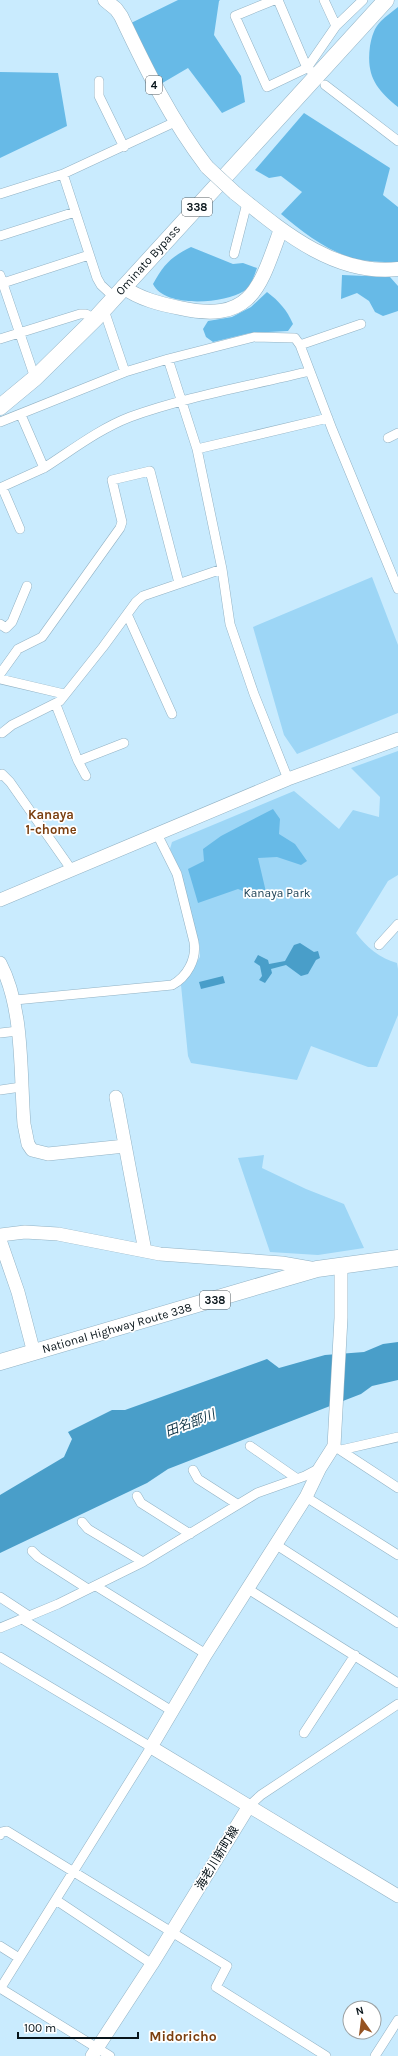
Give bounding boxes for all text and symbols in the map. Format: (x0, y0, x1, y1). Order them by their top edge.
road number: 4 (146, 76, 162, 94)
road number: 338 (182, 198, 212, 216)
street label: Ominato Bypass (113, 222, 183, 298)
district label: Kanaya 1-chome (25, 807, 77, 837)
park label: Kanaya Park (243, 886, 311, 900)
road number: 338 (200, 1291, 230, 1309)
street label: National Highway Route 338 (41, 1300, 193, 1356)
water label: 田名部川 (163, 1406, 219, 1439)
street label: 海老川新町線 (192, 1824, 242, 1892)
north arrow (342, 2000, 382, 2040)
text: N (354, 2004, 365, 2018)
scale bar (18, 2014, 138, 2040)
text: 100 m (24, 2021, 56, 2035)
district label: Midoricho (149, 2028, 217, 2045)

